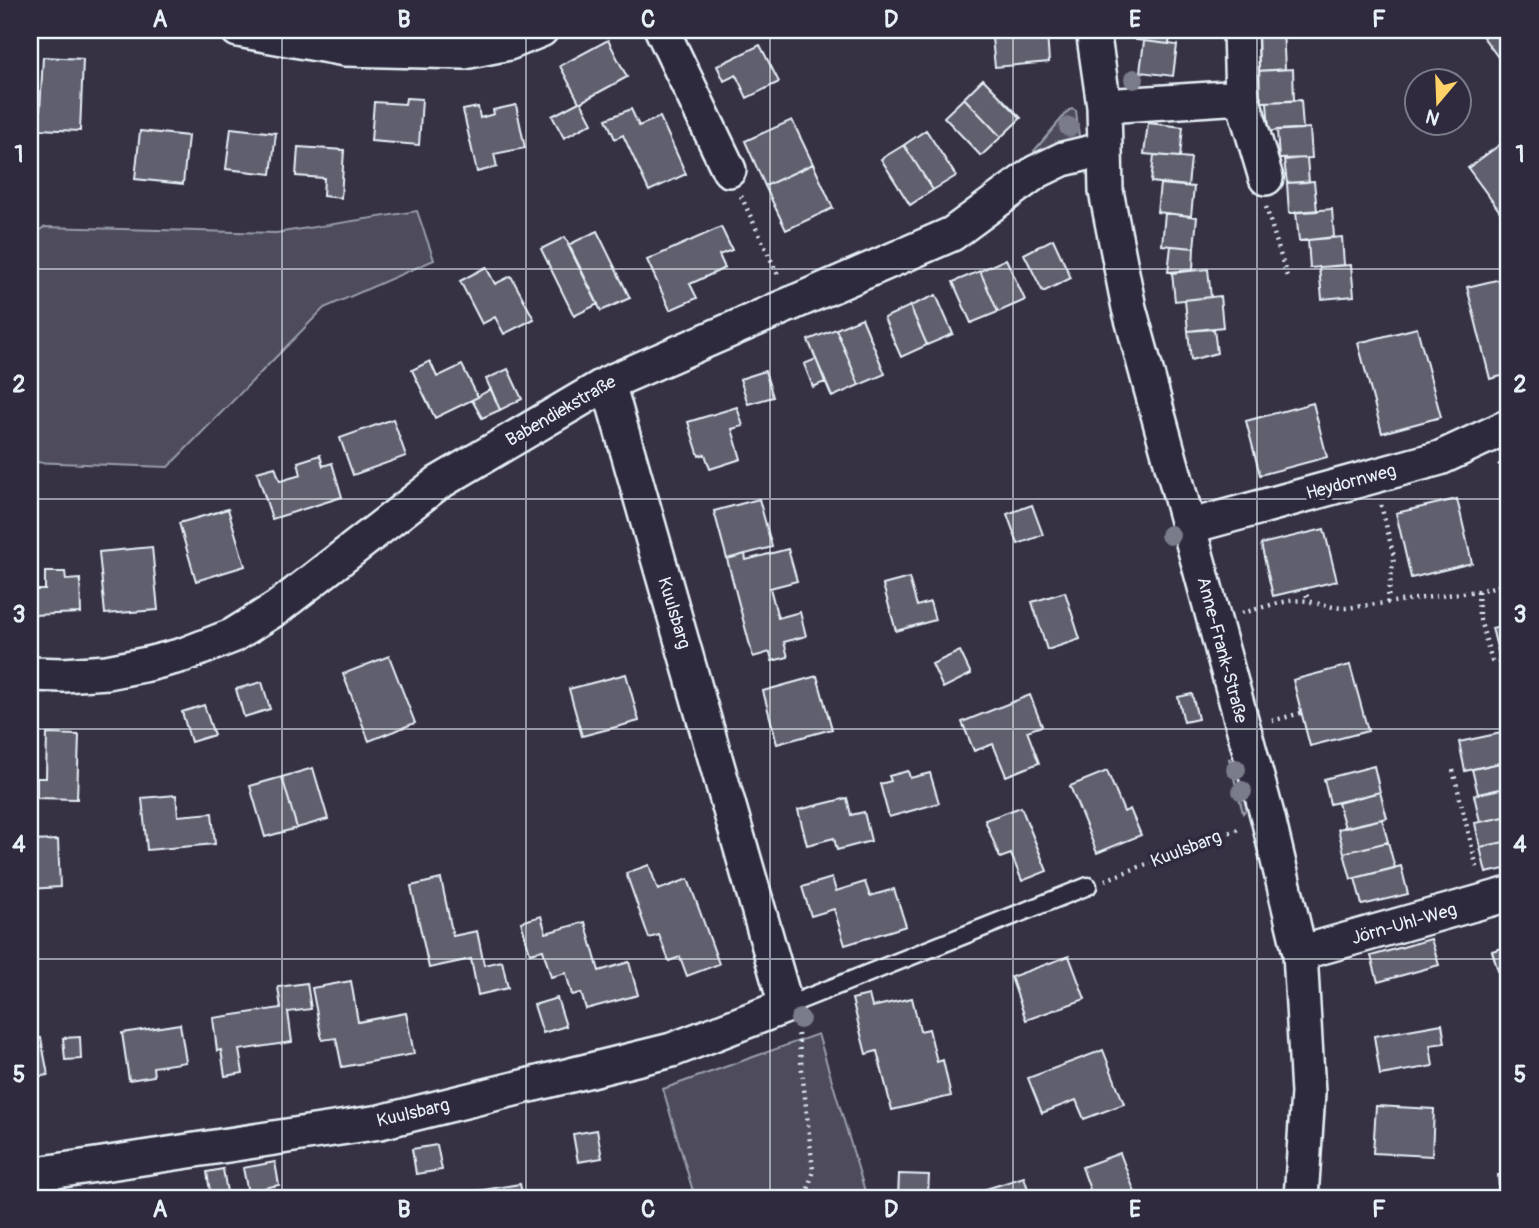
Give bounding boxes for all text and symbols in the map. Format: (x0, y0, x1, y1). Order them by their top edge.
text: A (153, 5, 168, 34)
text: B (397, 5, 411, 34)
text: C (641, 5, 655, 34)
text: D (884, 5, 898, 34)
text: E (1129, 5, 1141, 34)
text: F (1372, 5, 1386, 34)
north arrow (1402, 66, 1472, 136)
text: N (1423, 104, 1443, 131)
text: 1 (15, 140, 24, 169)
text: 1 (1516, 140, 1525, 169)
text: 2 (13, 370, 26, 399)
street label: Babendiekstraße (502, 370, 620, 452)
text: 2 (1514, 370, 1527, 399)
street label: Heydornweg (1304, 459, 1398, 505)
street label: Kuulsbarg (652, 574, 696, 652)
street label: Anne-Frank-Straße (1191, 574, 1253, 726)
text: 3 (13, 600, 25, 629)
text: 3 (1514, 600, 1526, 629)
street label: Kuulsbarg (1147, 825, 1225, 873)
text: 4 (12, 830, 26, 859)
text: 4 (1513, 830, 1527, 859)
street label: Jörn-Uhl-Weg (1349, 898, 1459, 950)
text: 5 (13, 1060, 25, 1089)
text: 5 (1514, 1060, 1526, 1089)
street label: Kuulsbarg (374, 1093, 452, 1133)
text: A (153, 1195, 168, 1224)
text: B (397, 1195, 411, 1224)
text: C (641, 1195, 655, 1224)
text: D (884, 1195, 898, 1224)
text: E (1129, 1195, 1141, 1224)
text: F (1372, 1195, 1386, 1224)

